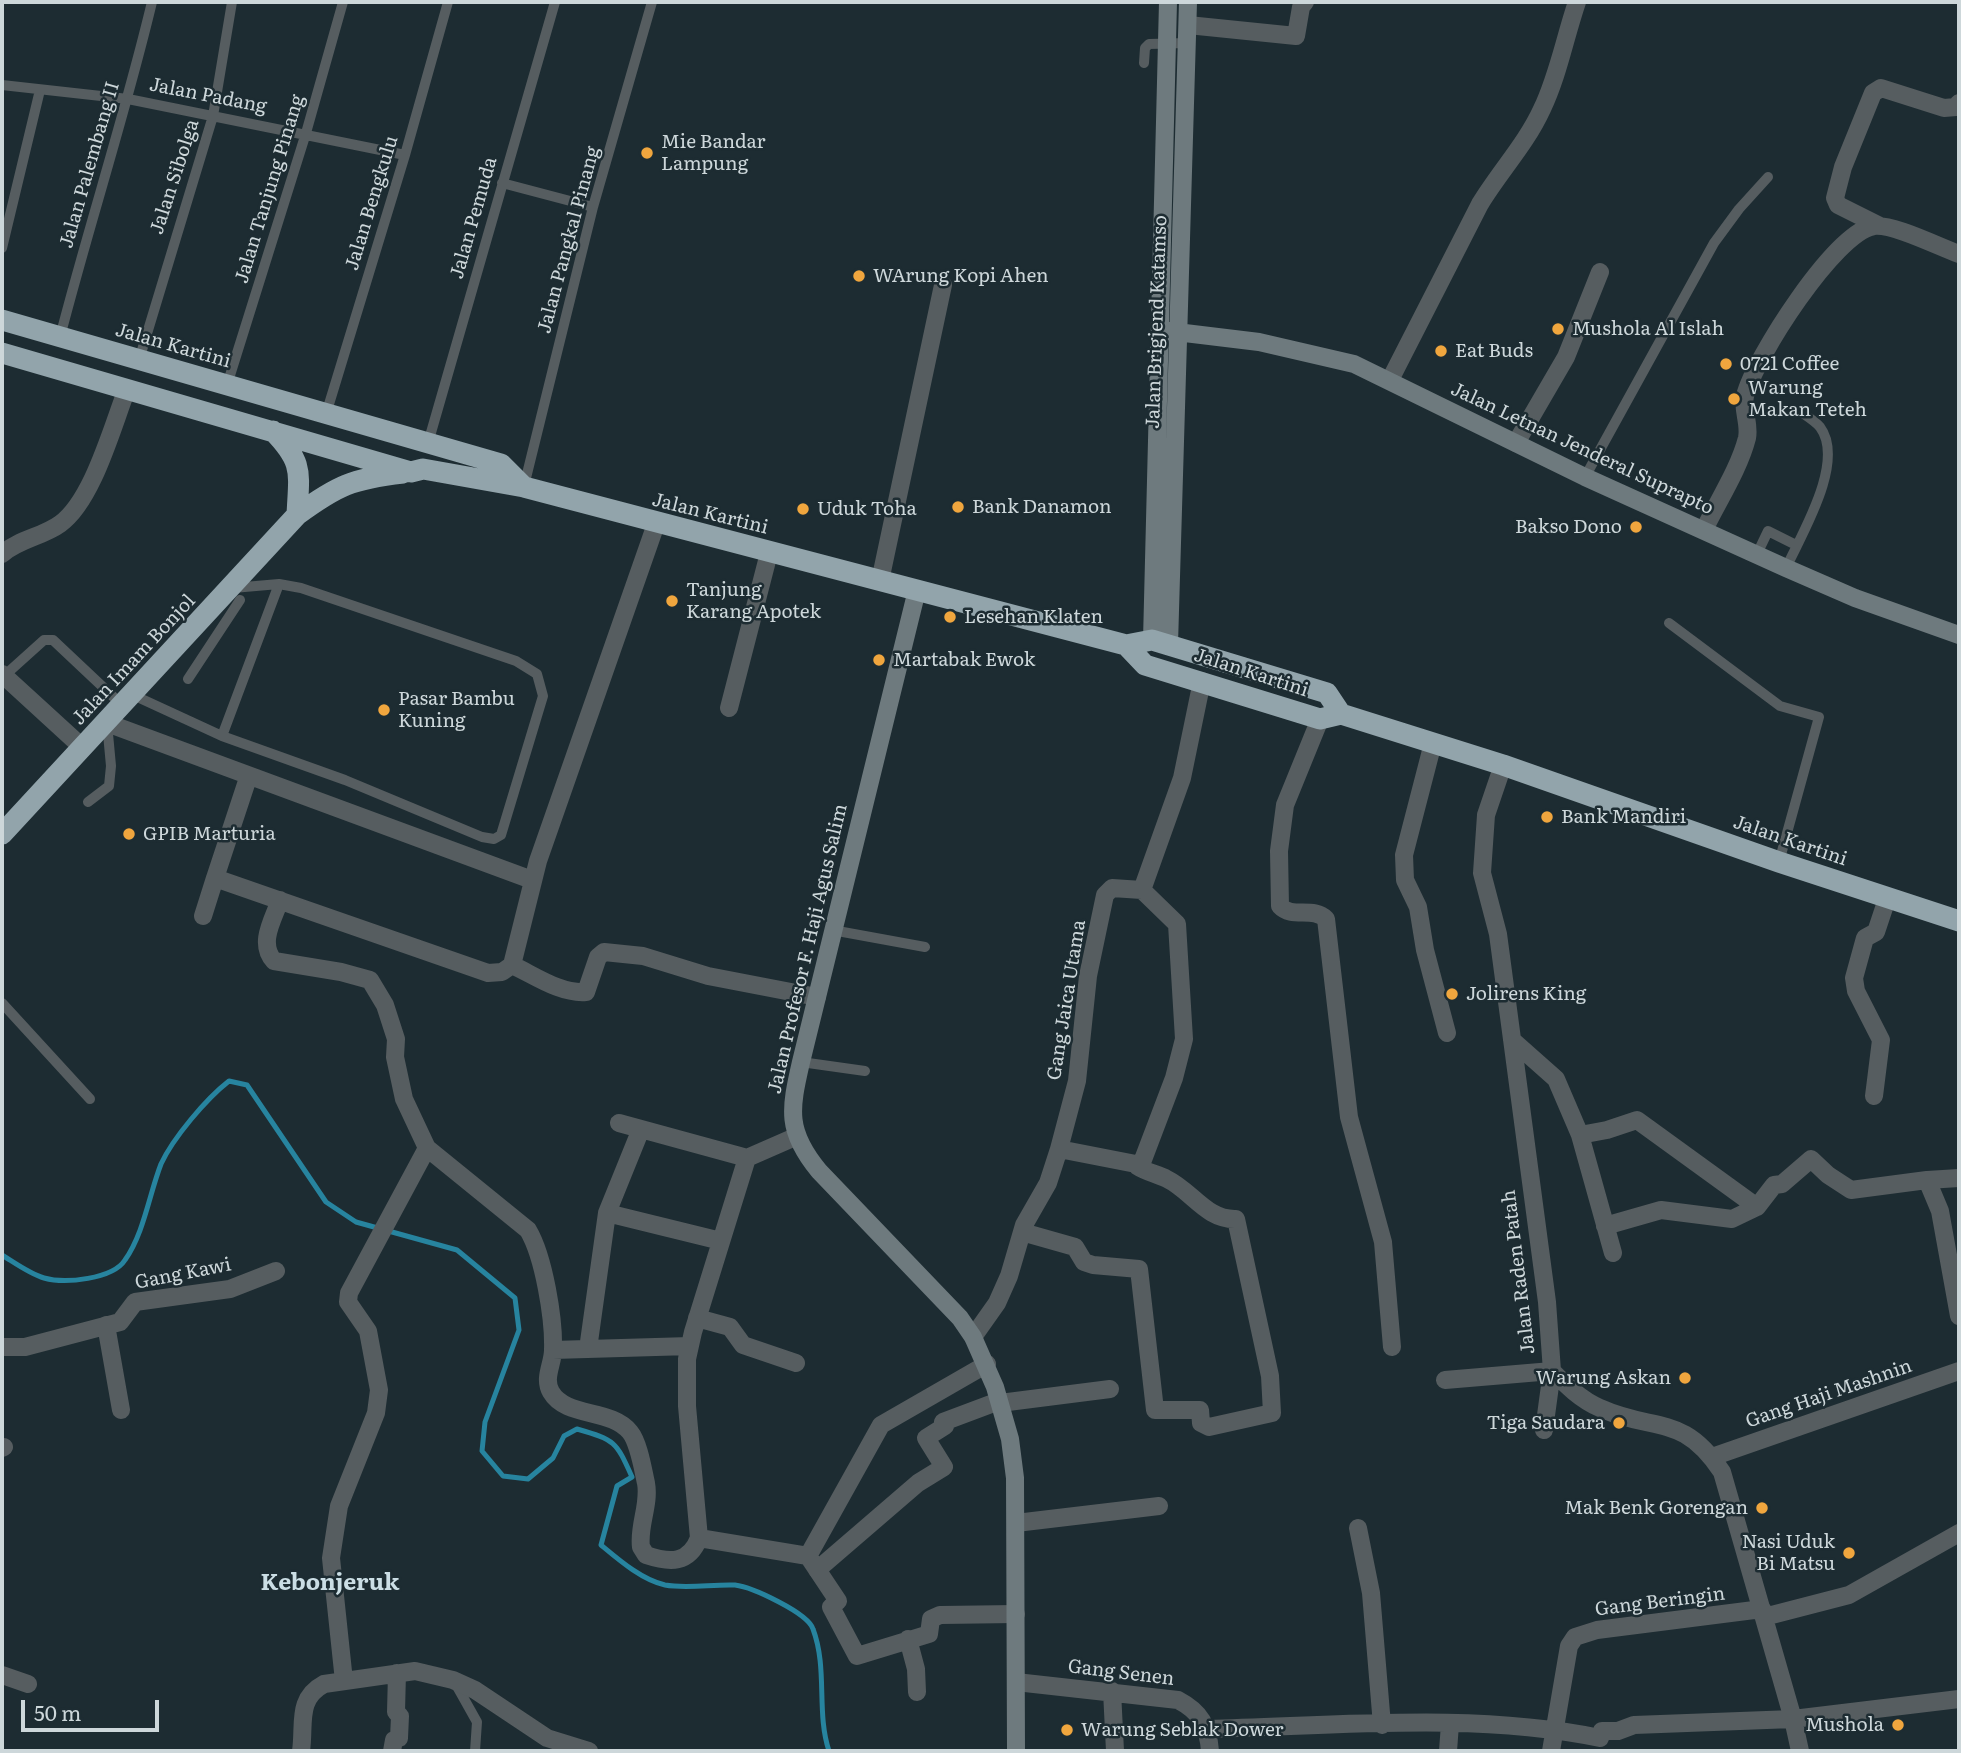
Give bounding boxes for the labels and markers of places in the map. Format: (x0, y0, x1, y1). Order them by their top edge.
place label: Mie Bandar Lampung (661, 131, 766, 175)
marker: Mie Bandar Lampung (639, 145, 655, 161)
place label: WArung Kopi Ahen (873, 265, 1049, 287)
marker: WArung Kopi Ahen (851, 268, 867, 284)
place label: Mushola Al Islah (1572, 318, 1724, 340)
marker: Mushola Al Islah (1550, 321, 1566, 337)
place label: Eat Buds (1455, 340, 1533, 362)
marker: Eat Buds (1433, 343, 1449, 359)
place label: 0721 Coffee (1740, 353, 1839, 375)
marker: 0721 Coffee (1718, 356, 1734, 372)
place label: Warung Makan Teteh (1748, 377, 1867, 421)
marker: Warung Makan Teteh (1726, 391, 1742, 407)
place label: Bank Danamon (972, 496, 1112, 518)
place label: Uduk Toha (817, 498, 917, 520)
marker: Bank Danamon (950, 499, 966, 515)
marker: Uduk Toha (795, 501, 811, 517)
place label: Bakso Dono (1515, 516, 1622, 538)
marker: Bakso Dono (1628, 519, 1644, 535)
place label: Tanjung Karang Apotek (686, 579, 821, 623)
marker: Tanjung Karang Apotek (664, 593, 680, 609)
place label: Lesehan Klaten (964, 606, 1103, 628)
marker: Lesehan Klaten (942, 609, 958, 625)
place label: Martabak Ewok (893, 649, 1035, 671)
marker: Martabak Ewok (871, 652, 887, 668)
place label: Pasar Bambu Kuning (398, 688, 515, 732)
marker: Pasar Bambu Kuning (376, 702, 392, 718)
place label: Bank Mandiri (1561, 806, 1686, 828)
marker: Bank Mandiri (1539, 809, 1555, 825)
place label: GPIB Marturia (143, 823, 276, 845)
marker: GPIB Marturia (121, 826, 137, 842)
place label: Jolirens King (1466, 983, 1586, 1005)
marker: Jolirens King (1444, 986, 1460, 1002)
place label: Warung Askan (1536, 1367, 1671, 1389)
marker: Warung Askan (1677, 1370, 1693, 1386)
place label: Tiga Saudara (1486, 1412, 1605, 1434)
marker: Tiga Saudara (1611, 1415, 1627, 1431)
place label: Mak Benk Gorengan (1564, 1497, 1748, 1519)
marker: Mak Benk Gorengan (1754, 1500, 1770, 1516)
place label: Nasi Uduk Bi Matsu (1742, 1531, 1835, 1575)
marker: Nasi Uduk Bi Matsu (1841, 1545, 1857, 1561)
place label: Mushola (1805, 1714, 1884, 1736)
marker: Mushola (1890, 1717, 1906, 1733)
place label: Warung Seblak Dower (1081, 1719, 1284, 1741)
marker: Warung Seblak Dower (1059, 1722, 1075, 1738)

